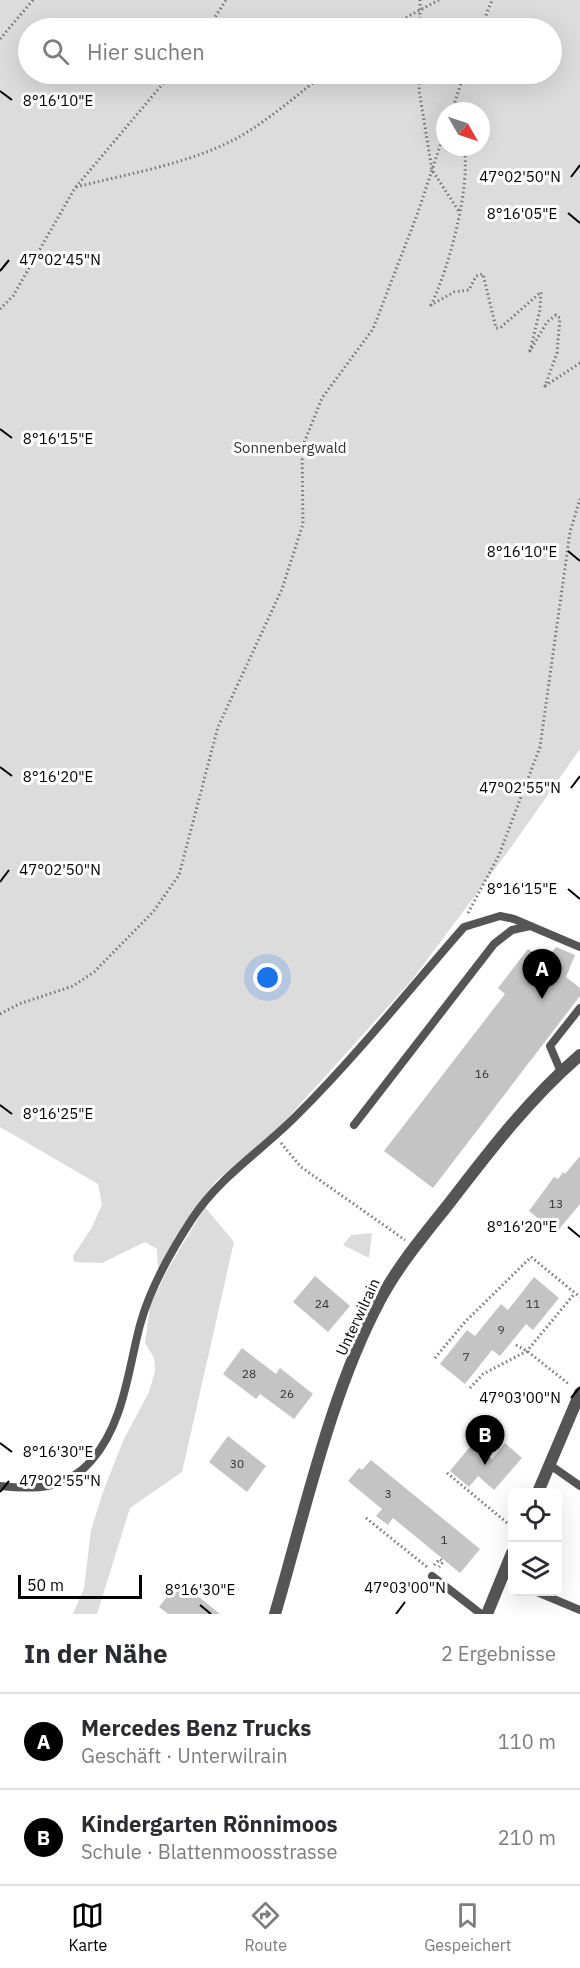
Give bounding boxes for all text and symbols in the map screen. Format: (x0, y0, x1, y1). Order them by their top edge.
search box (18, 18, 562, 84)
icon: search (39, 35, 72, 68)
text: Hier suchen (87, 37, 205, 66)
text: 8°16'10"E (23, 91, 93, 110)
north arrow (436, 102, 490, 156)
text: 47°02'50"N (479, 167, 561, 186)
text: 8°16'05"E (487, 204, 557, 223)
text: 47°02'45"N (19, 250, 101, 269)
text: 8°16'15"E (23, 429, 93, 448)
park label: Sonnenbergwald (233, 438, 347, 457)
text: 8°16'10"E (487, 542, 557, 561)
text: 8°16'20"E (23, 767, 93, 786)
text: 47°02'55"N (479, 778, 561, 797)
text: 47°02'50"N (19, 860, 101, 879)
text: 8°16'15"E (487, 879, 557, 898)
pin: A (522, 950, 562, 999)
your location (253, 963, 282, 992)
house number: 16 (475, 1066, 489, 1081)
text: 8°16'25"E (23, 1104, 93, 1123)
house number: 13 (549, 1196, 563, 1211)
text: 8°16'20"E (487, 1217, 557, 1236)
street label: Unterwilrain (331, 1275, 384, 1358)
house number: 24 (315, 1296, 329, 1311)
house number: 11 (526, 1296, 540, 1311)
house number: 9 (497, 1322, 505, 1337)
house number: 7 (462, 1349, 470, 1364)
house number: 28 (242, 1366, 256, 1381)
house number: 26 (280, 1386, 294, 1401)
text: 47°03'00"N (479, 1388, 561, 1407)
pin: B (466, 1416, 504, 1465)
text: 8°16'30"E (23, 1442, 93, 1461)
house number: 30 (230, 1456, 244, 1471)
text: 47°02'55"N (19, 1471, 101, 1490)
house number: 3 (384, 1486, 392, 1501)
map controls (508, 1488, 562, 1596)
button: locate (508, 1488, 562, 1542)
house number: 1 (440, 1532, 448, 1547)
button: layers (508, 1542, 562, 1596)
scale bar (18, 1572, 142, 1600)
text: 50 m (27, 1575, 64, 1595)
text: 47°03'00"N (364, 1578, 446, 1597)
text: 8°16'30"E (165, 1580, 235, 1599)
text: In der Nähe (24, 1636, 168, 1670)
text: 2 Ergebnisse (441, 1640, 556, 1667)
text: Mercedes Benz Trucks (81, 1713, 311, 1742)
text: A (37, 1728, 50, 1755)
text: 110 m (498, 1728, 556, 1755)
text: Geschäft · Unterwilrain (81, 1742, 288, 1769)
text: Kindergarten Rönnimoos (81, 1809, 338, 1838)
text: B (37, 1824, 50, 1851)
text: 210 m (498, 1824, 556, 1851)
text: Schule · Blattenmoosstrasse (81, 1838, 337, 1865)
tab: Karte (69, 1899, 107, 1955)
tab: Route (245, 1899, 287, 1955)
tab: Gespeichert (424, 1899, 511, 1955)

